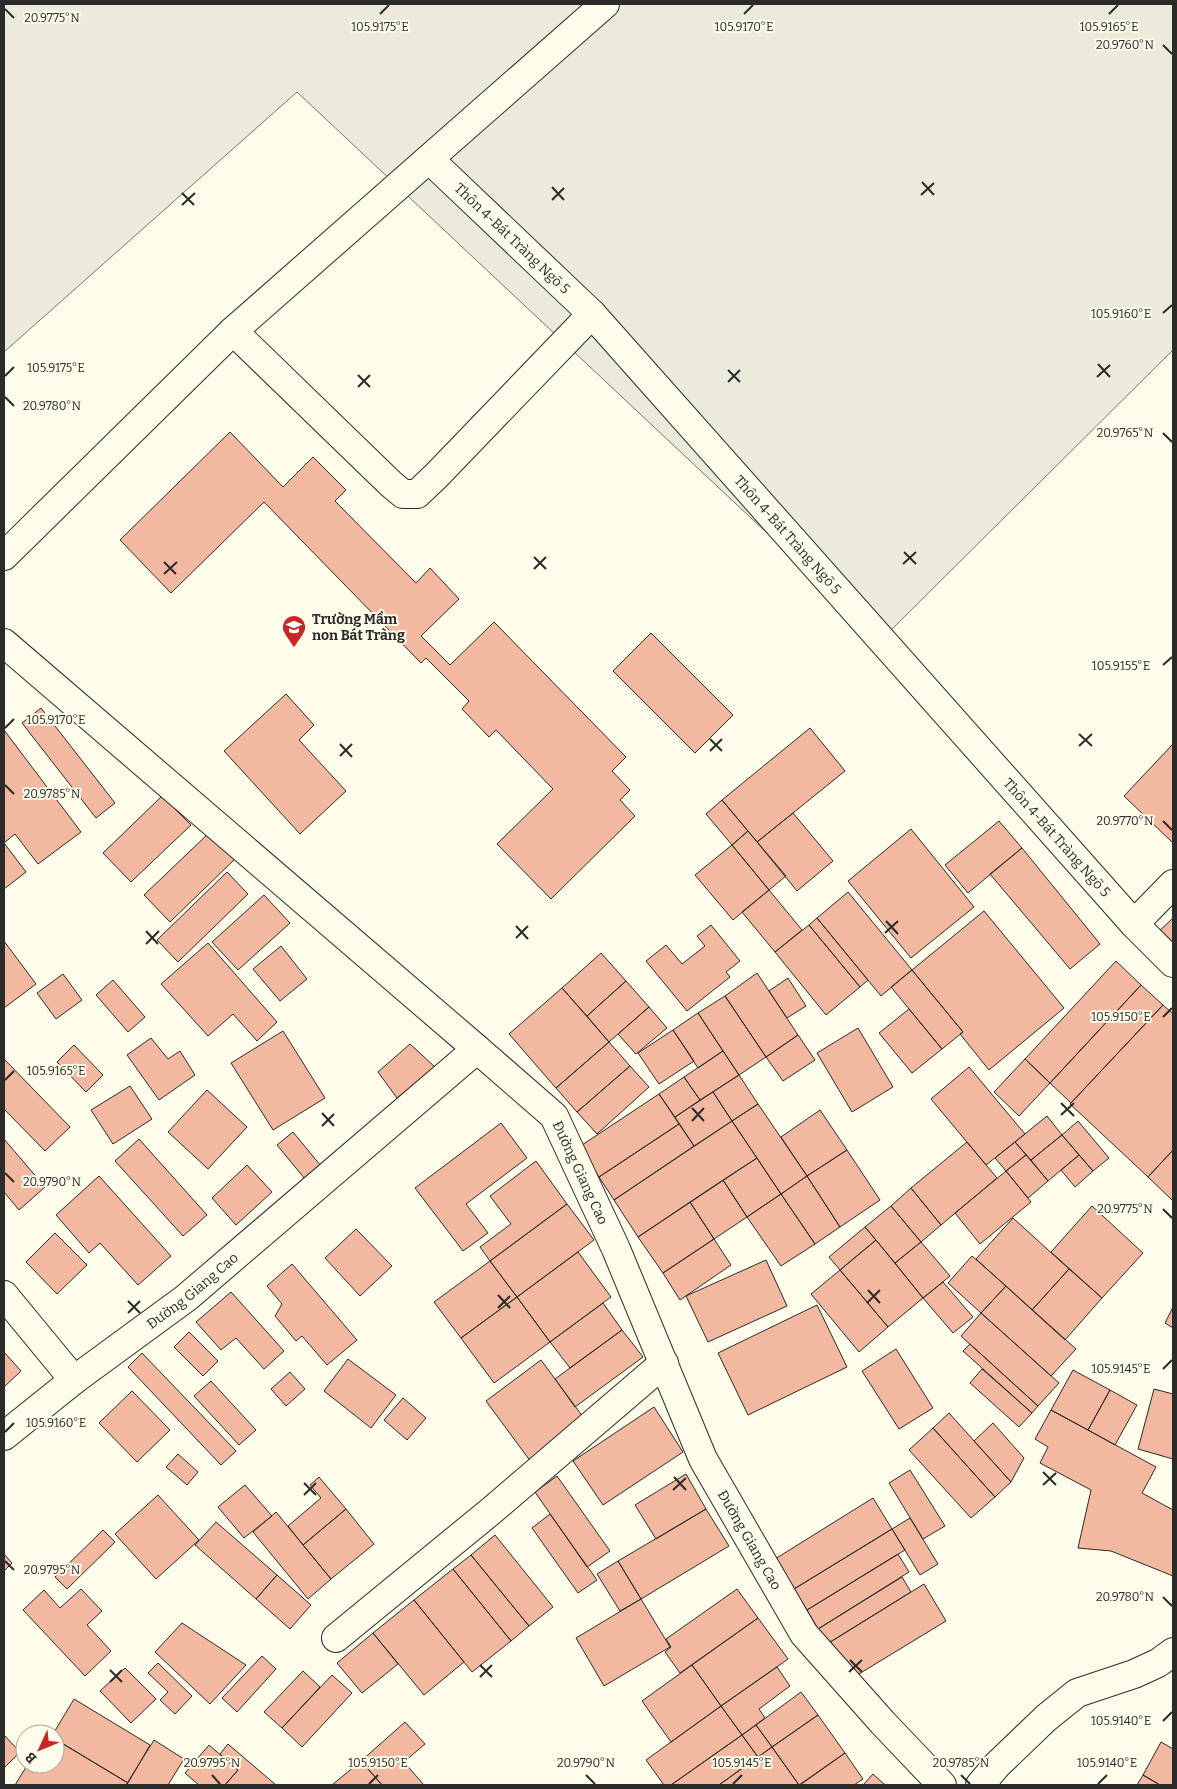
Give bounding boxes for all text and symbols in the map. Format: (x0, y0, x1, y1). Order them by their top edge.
text: 20.9775°N (24, 11, 80, 25)
text: 105.9175°E (351, 20, 409, 34)
text: 105.9170°E (715, 20, 773, 34)
text: 105.9165°E (1080, 20, 1138, 34)
text: 20.9760°N (1096, 38, 1154, 52)
street label: Thôn 4-Bát Tràng Ngõ 5 (451, 180, 573, 298)
text: 105.9160°E (1091, 307, 1151, 321)
text: 105.9175°E (27, 361, 85, 375)
text: 20.9780°N (23, 399, 81, 413)
text: 20.9765°N (1097, 426, 1154, 440)
street label: Thôn 4-Bát Tràng Ngõ 5 (730, 472, 845, 598)
place label: Trường Mầm non Bát Tràng (312, 610, 405, 644)
school or university icon: Trường Mầm non Bát Tràng (281, 614, 307, 648)
text: 105.9155°E (1092, 659, 1150, 673)
text: 105.9170°E (27, 713, 85, 727)
street label: Thôn 4-Bát Tràng Ngõ 5 (999, 775, 1114, 901)
text: 20.9785°N (24, 787, 81, 801)
text: 20.9770°N (1097, 814, 1154, 828)
text: 105.9150°E (1091, 1010, 1151, 1024)
text: 105.9165°E (27, 1064, 85, 1078)
street label: Đường Giang Cao (549, 1118, 611, 1227)
text: 20.9790°N (23, 1175, 81, 1189)
text: 20.9775°N (1097, 1202, 1153, 1216)
street label: Đường Giang Cao (144, 1249, 242, 1333)
text: 105.9145°E (1092, 1362, 1150, 1376)
text: 105.9160°E (26, 1416, 86, 1430)
street label: Đường Giang Cao (714, 1487, 785, 1593)
text: 20.9795°N (24, 1563, 81, 1577)
text: 20.9780°N (1096, 1590, 1154, 1604)
text: 105.9140°E (1091, 1714, 1151, 1728)
north arrow (15, 1724, 65, 1774)
text: B (22, 1749, 40, 1767)
text: 20.9795°N (184, 1756, 241, 1770)
text: 105.9150°E (348, 1756, 408, 1770)
text: 20.9790°N (557, 1756, 615, 1770)
text: 105.9145°E (713, 1756, 771, 1770)
text: 20.9785°N (933, 1756, 990, 1770)
text: 105.9140°E (1077, 1756, 1137, 1770)

